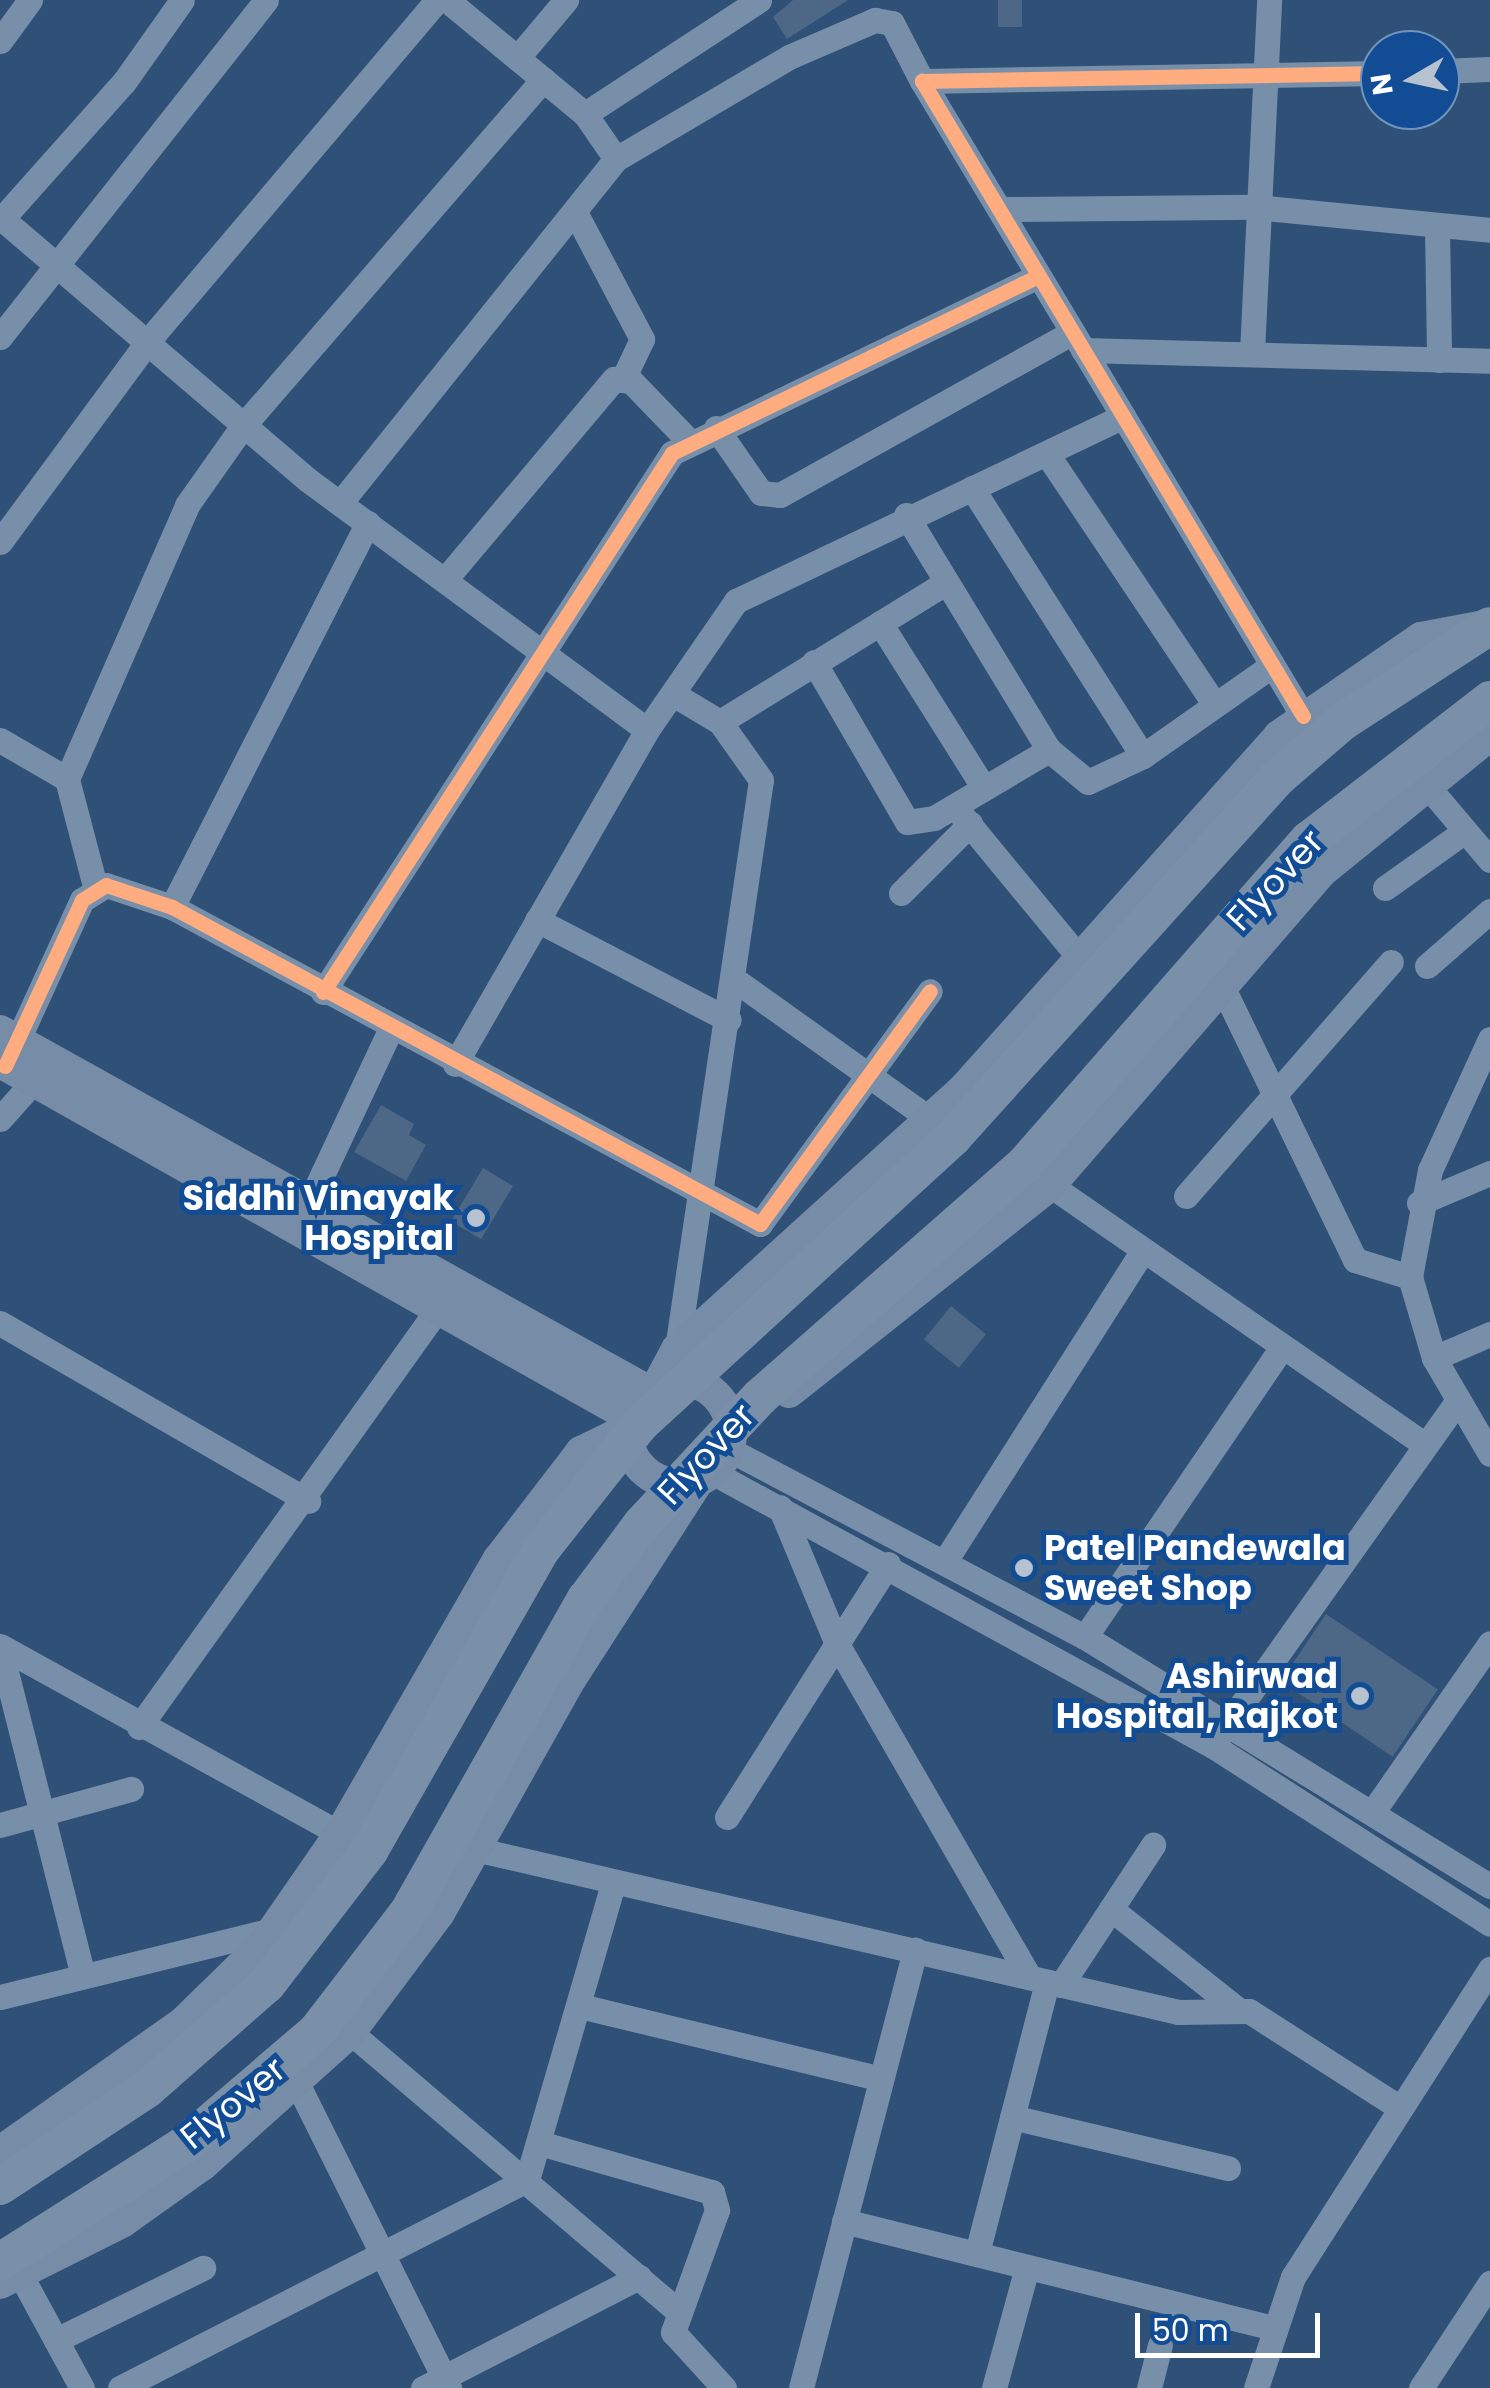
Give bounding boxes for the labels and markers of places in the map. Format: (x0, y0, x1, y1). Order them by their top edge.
place label: Siddhi Vinayak Hospital (183, 1177, 454, 1259)
marker: Siddhi Vinayak Hospital (463, 1205, 489, 1231)
place label: Patel Pandewala Sweet Shop (1044, 1527, 1346, 1609)
marker: Patel Pandewala Sweet Shop (1013, 1557, 1035, 1579)
place label: Ashirwad Hospital, Rajkot (1056, 1655, 1338, 1737)
marker: Ashirwad Hospital, Rajkot (1347, 1683, 1373, 1709)

